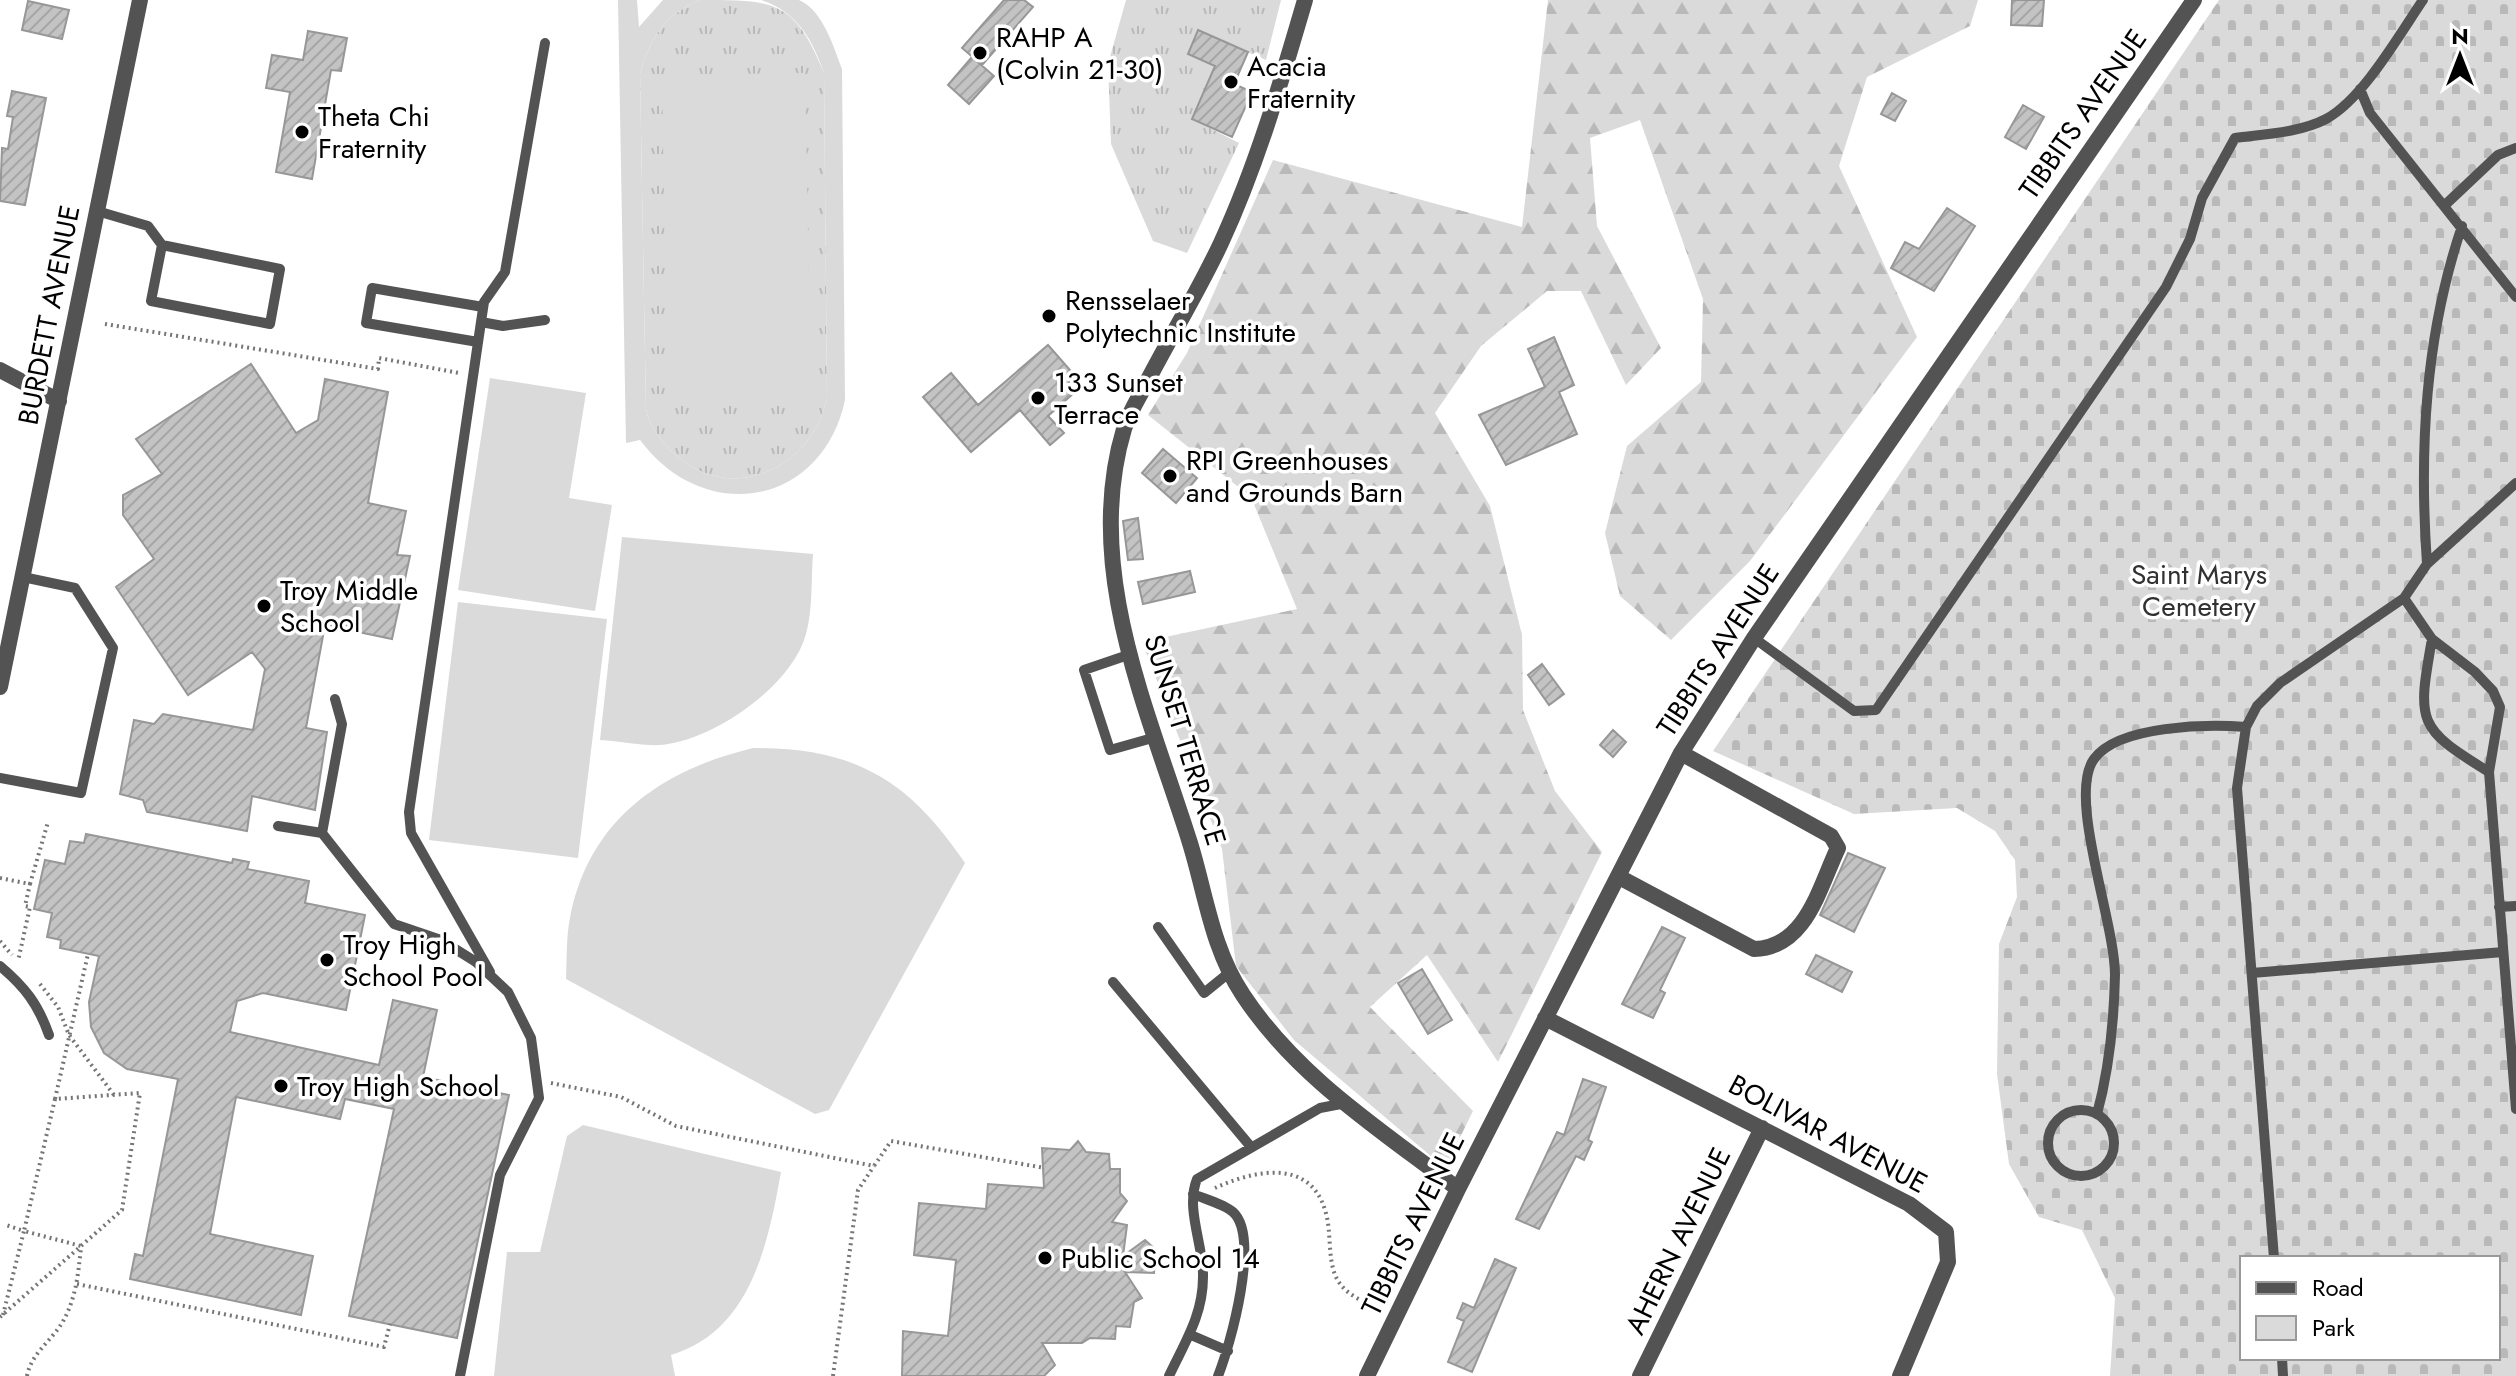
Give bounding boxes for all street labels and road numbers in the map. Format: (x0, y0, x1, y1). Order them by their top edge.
street label: TIBBITS AVENUE (2009, 21, 2157, 207)
street label: BURDETT AVENUE (8, 202, 90, 428)
street label: TIBBITS AVENUE (1647, 555, 1789, 745)
street label: SUNSET TERRACE (1133, 629, 1237, 851)
street label: BOLIVAR AVENUE (1721, 1064, 1935, 1204)
street label: TIBBITS AVENUE (1351, 1126, 1475, 1322)
street label: AHERN AVENUE (1615, 1140, 1741, 1342)

